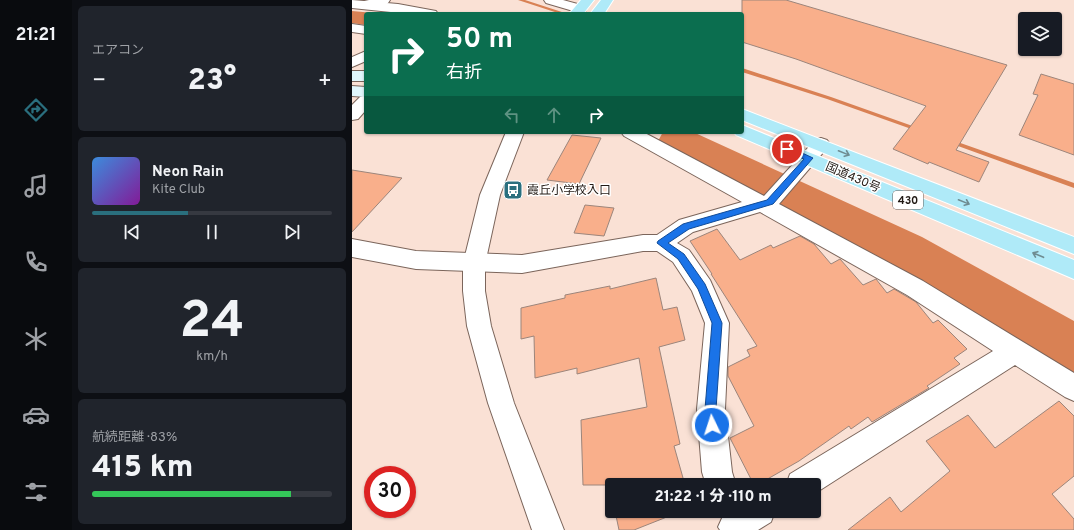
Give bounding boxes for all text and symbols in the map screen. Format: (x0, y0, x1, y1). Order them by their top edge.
map controls (1018, 12, 1062, 56)
button: layers (1018, 12, 1062, 56)
text: 50 m (446, 22, 513, 58)
text: 21:21 (16, 24, 56, 47)
icon: right (380, 28, 432, 80)
text: エアコン (92, 43, 144, 59)
text: 右折 (446, 62, 482, 85)
text: 23° (188, 63, 236, 100)
text: − (92, 68, 106, 95)
text: + (318, 68, 332, 95)
icon: directions (22, 96, 50, 124)
icon: left (501, 104, 523, 126)
icon: ahead (543, 104, 565, 126)
icon: right (585, 104, 607, 126)
pin (770, 132, 804, 166)
icon: arrive (776, 138, 798, 160)
one-way arrow (837, 150, 849, 158)
street label: 国道430号 (823, 159, 883, 197)
text: Neon Rain (152, 163, 224, 182)
icon: music (22, 172, 50, 200)
bus stop icon: 霞丘小学校入口 (502, 179, 524, 201)
text: Kite Club (152, 182, 205, 198)
place label: 霞丘小学校入口 (527, 183, 611, 199)
road number: 430 (893, 191, 923, 209)
one-way arrow (958, 199, 970, 206)
icon: previous (121, 221, 143, 243)
icon: pause (201, 221, 223, 243)
icon: next (281, 221, 303, 243)
icon: phone (22, 248, 50, 276)
one-way arrow (1033, 250, 1045, 258)
text: 24 (179, 290, 245, 356)
icon: climate (22, 325, 50, 353)
text: km/h (196, 349, 228, 365)
icon: car (22, 401, 50, 429)
position arrow (691, 404, 733, 446)
text: 航続距離 · 83% (92, 430, 177, 446)
text: 415 km (92, 450, 193, 487)
speed limit sign: 30 (364, 466, 416, 518)
icon: filters (22, 478, 50, 506)
text: 21:22 · 1 分 · 110 m (655, 488, 771, 507)

